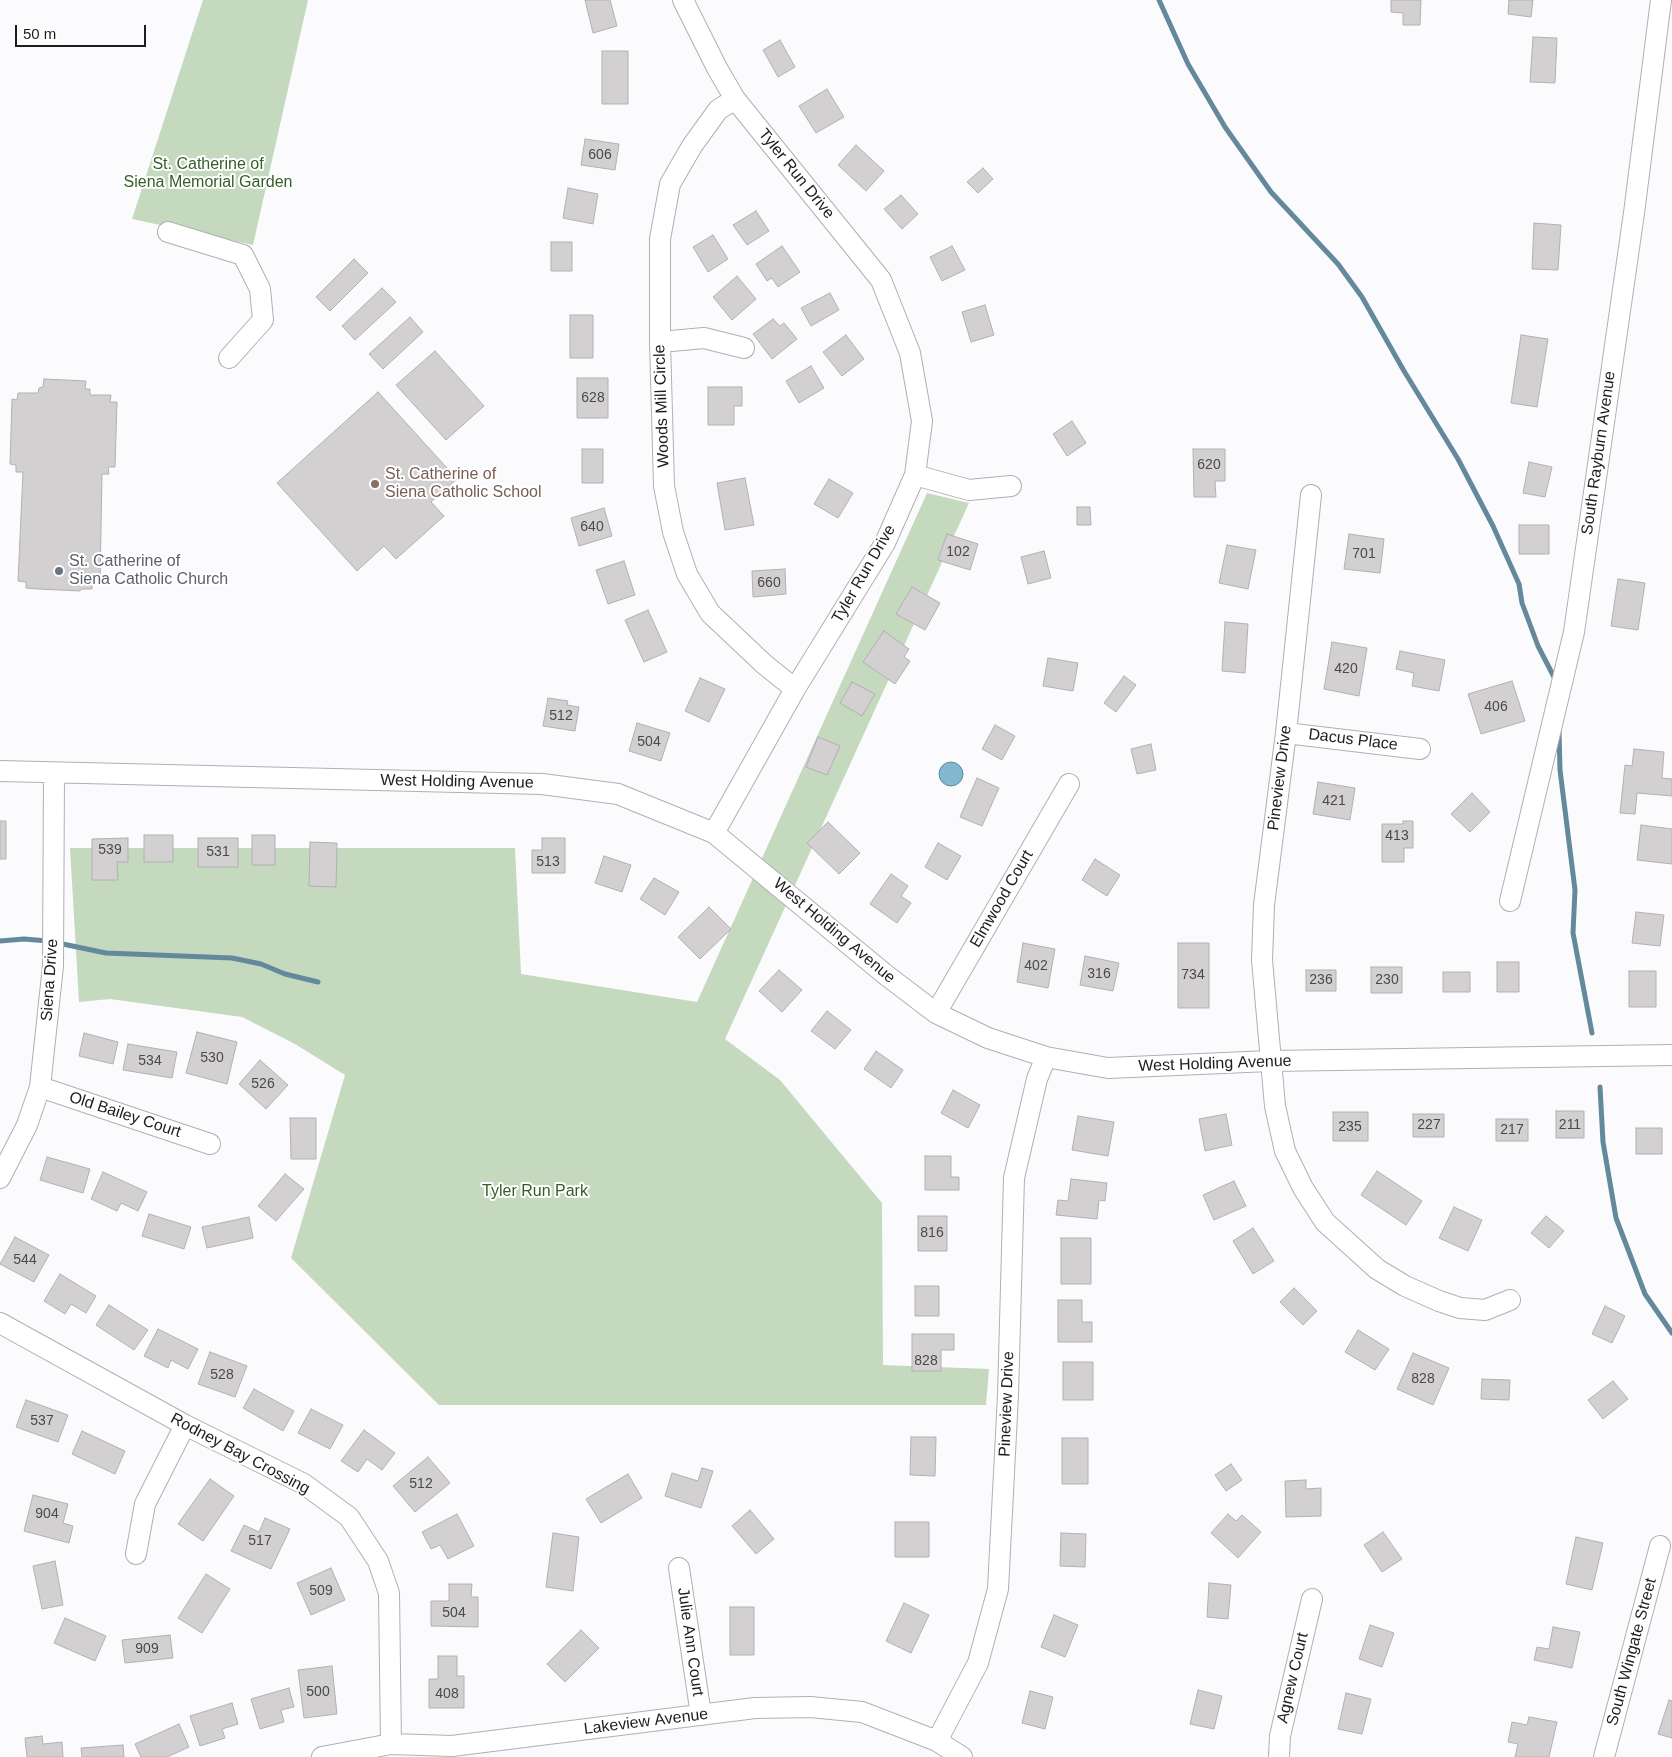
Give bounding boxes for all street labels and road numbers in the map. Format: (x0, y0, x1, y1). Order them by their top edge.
street label: Tyler Run Drive (754, 125, 838, 223)
street label: Woods Mill Circle (650, 344, 674, 468)
street label: South Rayburn Avenue (1578, 370, 1620, 536)
street label: Tyler Run Drive (828, 521, 900, 627)
street label: Pineview Drive (1264, 724, 1296, 832)
street label: Dacus Place (1307, 725, 1399, 755)
street label: West Holding Avenue (380, 771, 534, 793)
street label: Elmwood Court (966, 847, 1038, 951)
street label: West Holding Avenue (769, 874, 899, 988)
street label: Siena Drive (38, 938, 62, 1022)
street label: West Holding Avenue (1138, 1052, 1292, 1076)
street label: Old Bailey Court (67, 1088, 183, 1142)
street label: Pineview Drive (996, 1351, 1018, 1457)
street label: Rodney Bay Crossing (167, 1409, 313, 1499)
street label: South Wingate Street (1603, 1576, 1661, 1728)
street label: Julie Ann Court (673, 1587, 707, 1697)
street label: Agnew Court (1273, 1631, 1313, 1725)
street label: Lakeview Avenue (583, 1705, 709, 1739)

